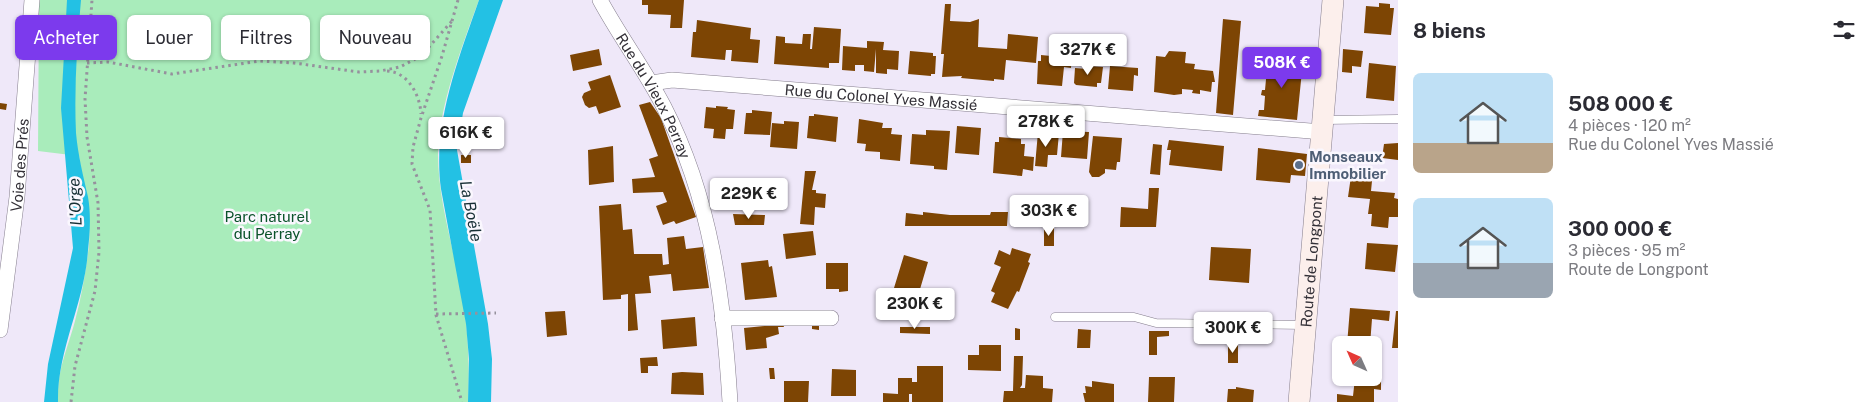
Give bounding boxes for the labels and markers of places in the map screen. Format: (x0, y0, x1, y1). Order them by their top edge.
pin: 327K € (1047, 34, 1129, 76)
pin: 508K € (1241, 46, 1323, 89)
pin: 278K € (1005, 106, 1087, 148)
pin: 616K € (425, 116, 507, 159)
place label: Monseaux Immobilier (1309, 148, 1386, 182)
marker: Monseaux Immobilier (1293, 159, 1305, 171)
pin: 229K € (708, 178, 790, 220)
pin: 303K € (1008, 194, 1090, 237)
pin: 230K € (874, 288, 956, 330)
pin: 300K € (1192, 312, 1274, 354)

